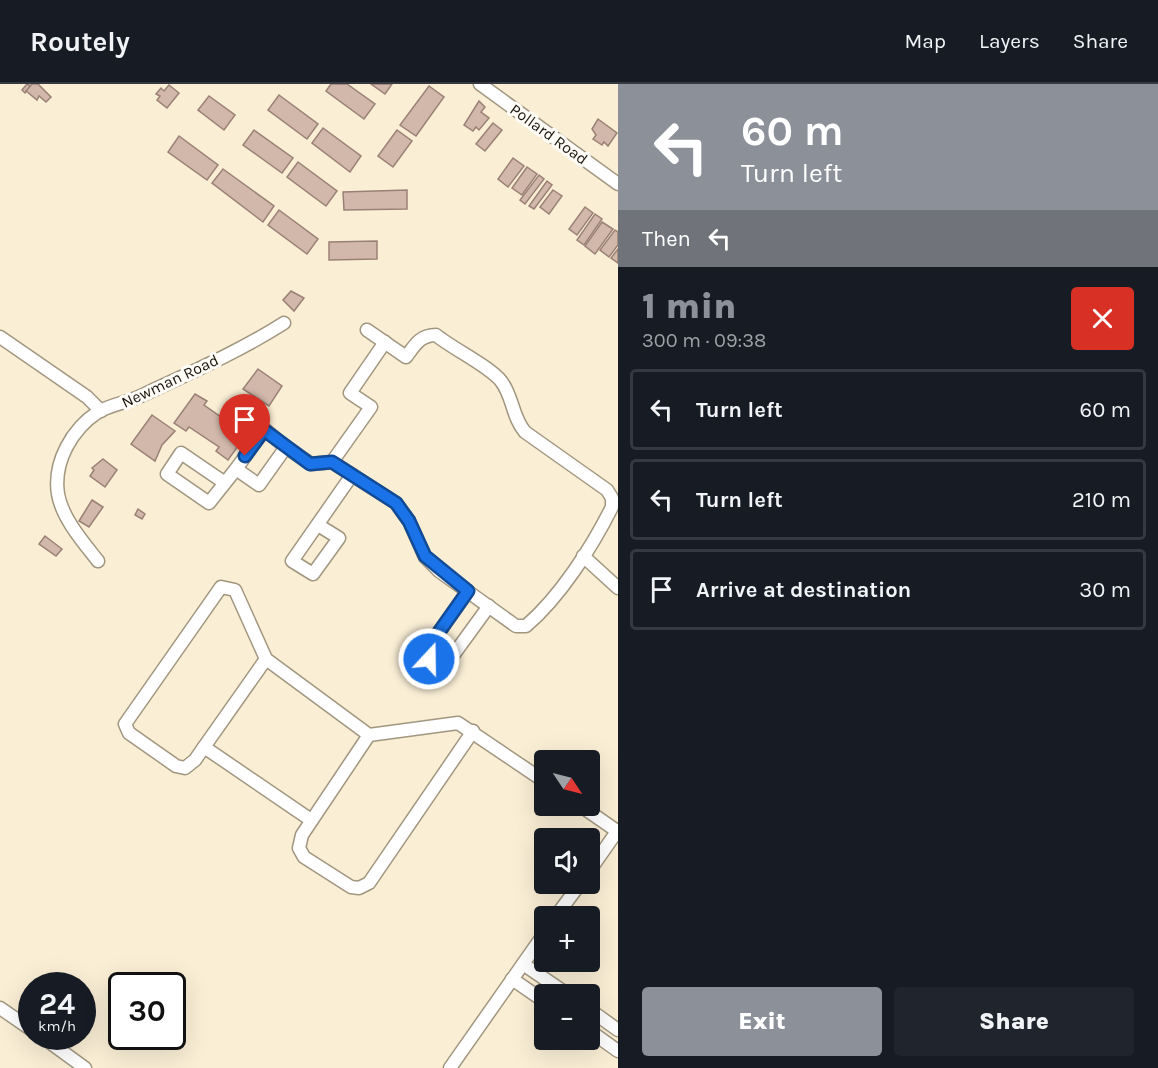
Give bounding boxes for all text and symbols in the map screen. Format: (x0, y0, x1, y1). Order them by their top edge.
text: Routely (30, 25, 130, 58)
text: Map (904, 29, 946, 53)
text: Layers (979, 29, 1040, 53)
text: Share (1073, 29, 1128, 53)
street label: Pollard Road (506, 99, 592, 169)
text: 60 m (741, 106, 844, 156)
icon: left (642, 108, 720, 186)
text: Turn left (741, 157, 842, 189)
icon: left (703, 222, 736, 255)
text: Then (642, 226, 691, 252)
text: 1 min (642, 285, 736, 327)
button: close (1071, 287, 1134, 350)
text: 300 m · 09:38 (642, 329, 766, 352)
street label: Newman Road (118, 350, 222, 412)
icon: left (645, 393, 678, 426)
pin (219, 394, 270, 456)
text: Turn left (696, 397, 783, 423)
text: 60 m (1080, 397, 1131, 423)
icon: arrive (228, 403, 261, 436)
icon: left (645, 483, 678, 516)
text: Turn left (696, 487, 783, 513)
text: 210 m (1072, 487, 1131, 513)
icon: arrive (645, 573, 678, 606)
text: Arrive at destination (696, 577, 911, 603)
text: 30 m (1079, 577, 1131, 603)
position arrow (397, 627, 461, 691)
north arrow (534, 750, 600, 816)
map controls (534, 750, 600, 1050)
button: sound (534, 828, 600, 894)
button: + (534, 906, 600, 972)
speed limit sign: 30 (108, 972, 186, 1050)
button: − (534, 984, 600, 1050)
text: 24 (39, 986, 75, 1022)
button: Exit (642, 987, 882, 1056)
button: Share (894, 987, 1134, 1056)
text: km/h (38, 1017, 76, 1035)

